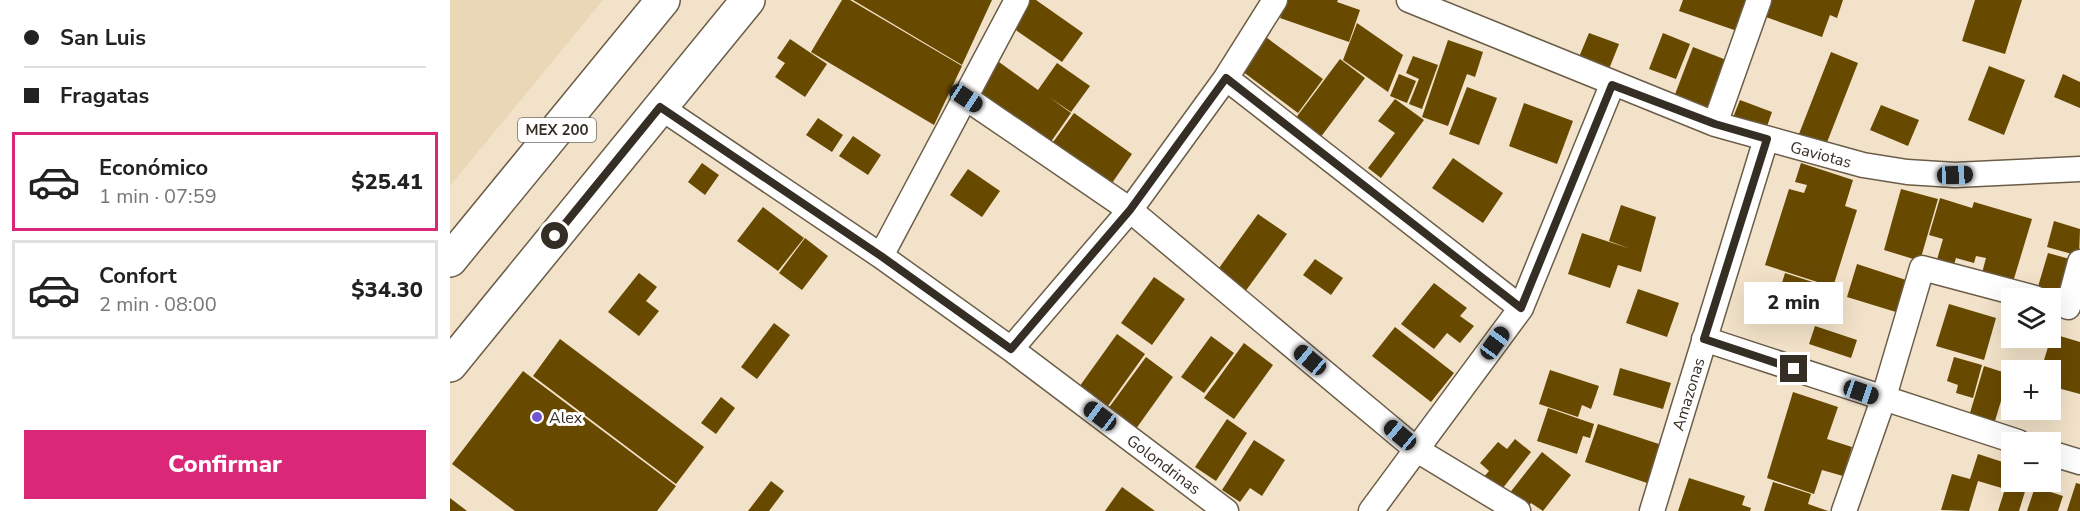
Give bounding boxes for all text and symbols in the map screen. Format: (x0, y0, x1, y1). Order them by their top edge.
text: San Luis (60, 23, 146, 53)
car (946, 80, 986, 116)
text: Fragatas (60, 81, 149, 111)
road number: MEX 200 (518, 118, 596, 142)
street label: Gaviotas (1788, 136, 1854, 174)
text: Económico (99, 153, 208, 183)
icon: car (27, 155, 81, 209)
car (1937, 165, 1973, 185)
text: $25.41 (351, 167, 423, 197)
text: 1 min · 07:59 (99, 183, 217, 210)
route start (541, 222, 568, 249)
text: Confort (99, 261, 177, 291)
icon: car (27, 263, 81, 317)
text: $34.30 (351, 275, 423, 305)
callout: 2 min (1744, 282, 1844, 324)
map controls (2001, 288, 2061, 492)
button: layers (2001, 288, 2061, 348)
text: 2 min (1767, 289, 1820, 316)
text: 2 min · 08:00 (99, 291, 217, 318)
car (1477, 323, 1513, 363)
car (1290, 342, 1330, 378)
street label: Amazonas (1667, 355, 1710, 433)
route end (1780, 355, 1807, 382)
button: + (2001, 360, 2061, 420)
car (1841, 378, 1881, 406)
car (1080, 398, 1120, 434)
place label: Alex (549, 407, 583, 429)
marker: Alex (530, 410, 544, 424)
car (1380, 417, 1420, 453)
button: Confirmar (24, 430, 426, 499)
street label: Golondrinas (1122, 430, 1205, 500)
button: − (2001, 432, 2061, 492)

